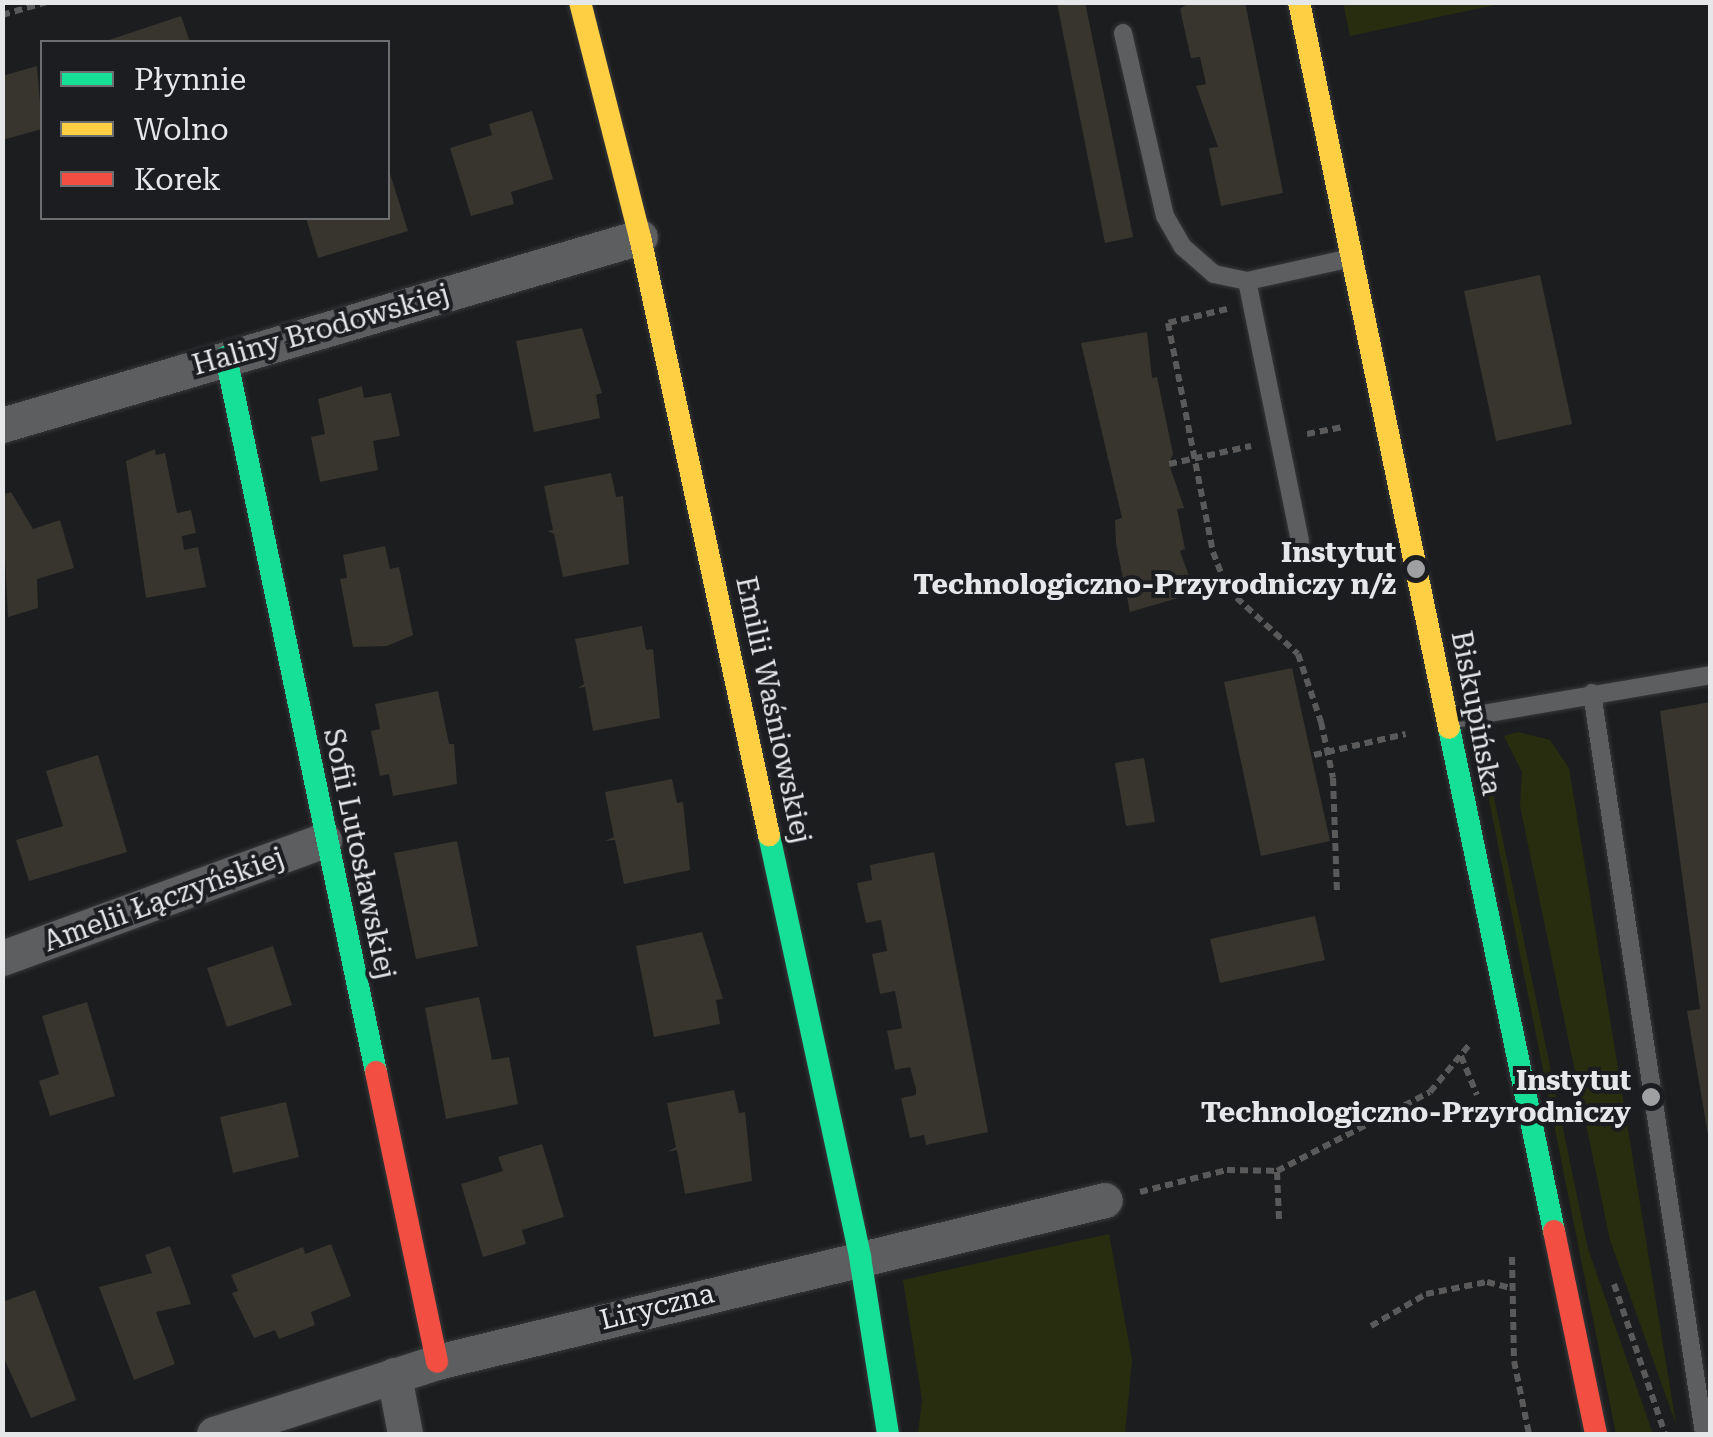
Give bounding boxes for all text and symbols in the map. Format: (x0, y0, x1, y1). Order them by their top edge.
legend (40, 40, 390, 220)
text: Płynnie (134, 62, 246, 97)
text: Wolno (134, 112, 229, 147)
text: Korek (134, 162, 221, 197)
street label: Haliny Brodowskiej (189, 277, 453, 383)
place label: Instytut Technologiczno-Przyrodniczy n/ż (913, 536, 1396, 602)
marker: Instytut Technologiczno-Przyrodniczy n/ż (1405, 558, 1427, 580)
street label: Emilii Waśniowskiej (728, 573, 818, 847)
street label: Biskupińska (1444, 628, 1508, 798)
street label: Sofii Lutosławskiej (316, 726, 402, 982)
street label: Amelii Łączyńskiej (39, 841, 289, 959)
place label: Instytut Technologiczno-Przyrodniczy (1201, 1064, 1631, 1130)
marker: Instytut Technologiczno-Przyrodniczy (1640, 1086, 1662, 1108)
street label: Liryczna (596, 1277, 718, 1337)

